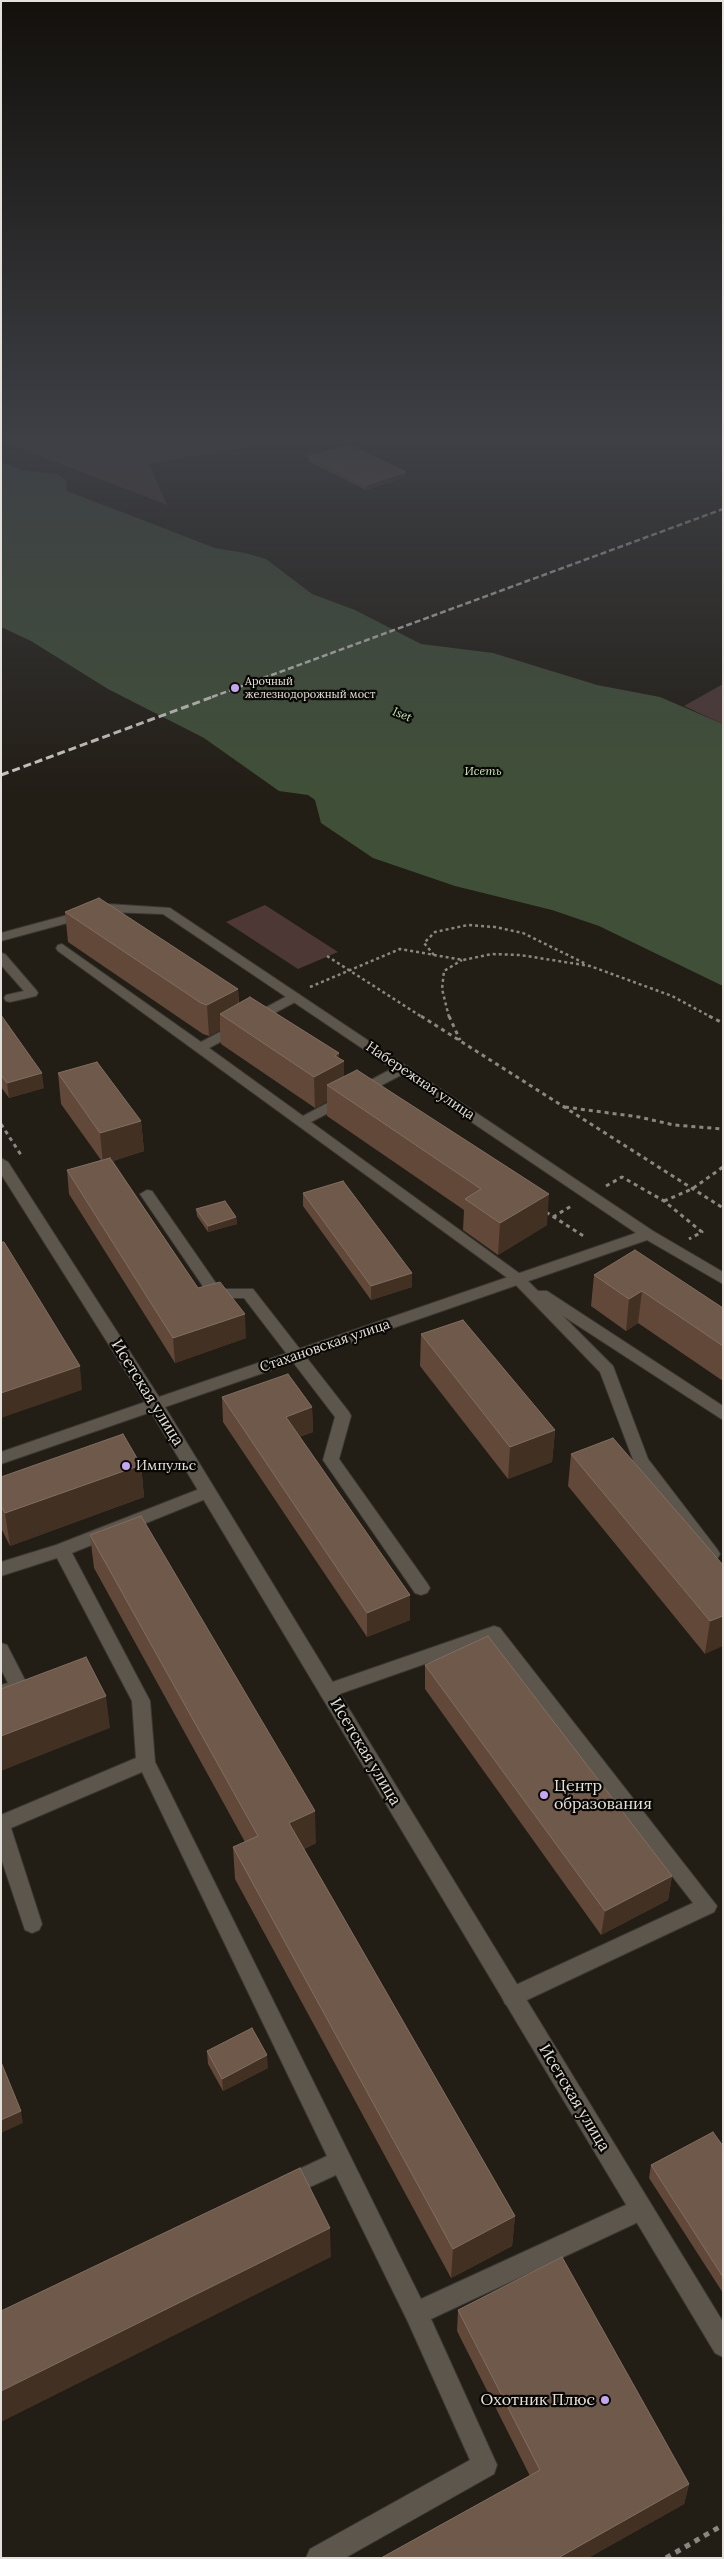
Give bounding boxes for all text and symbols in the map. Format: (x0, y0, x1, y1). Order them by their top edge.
place label: Арочный железнодорожный мост (245, 675, 375, 701)
marker: Арочный железнодорожный мост (229, 682, 241, 694)
water label: Iset (390, 705, 414, 725)
water label: Исеть (464, 765, 502, 779)
street label: Набережная улица (362, 1038, 478, 1124)
street label: Стахановская улица (258, 1316, 392, 1376)
street label: Исетская улица (107, 1336, 187, 1450)
place label: Импульс (136, 1458, 196, 1474)
marker: Импульс (120, 1460, 132, 1472)
street label: Исетская улица (325, 1695, 405, 1809)
place label: Центр образования (554, 1776, 652, 1814)
marker: Центр образования (538, 1789, 550, 1801)
street label: Исетская улица (534, 2041, 614, 2155)
place label: Охотник Плюс (481, 2390, 595, 2410)
marker: Охотник Плюс (599, 2394, 611, 2406)

